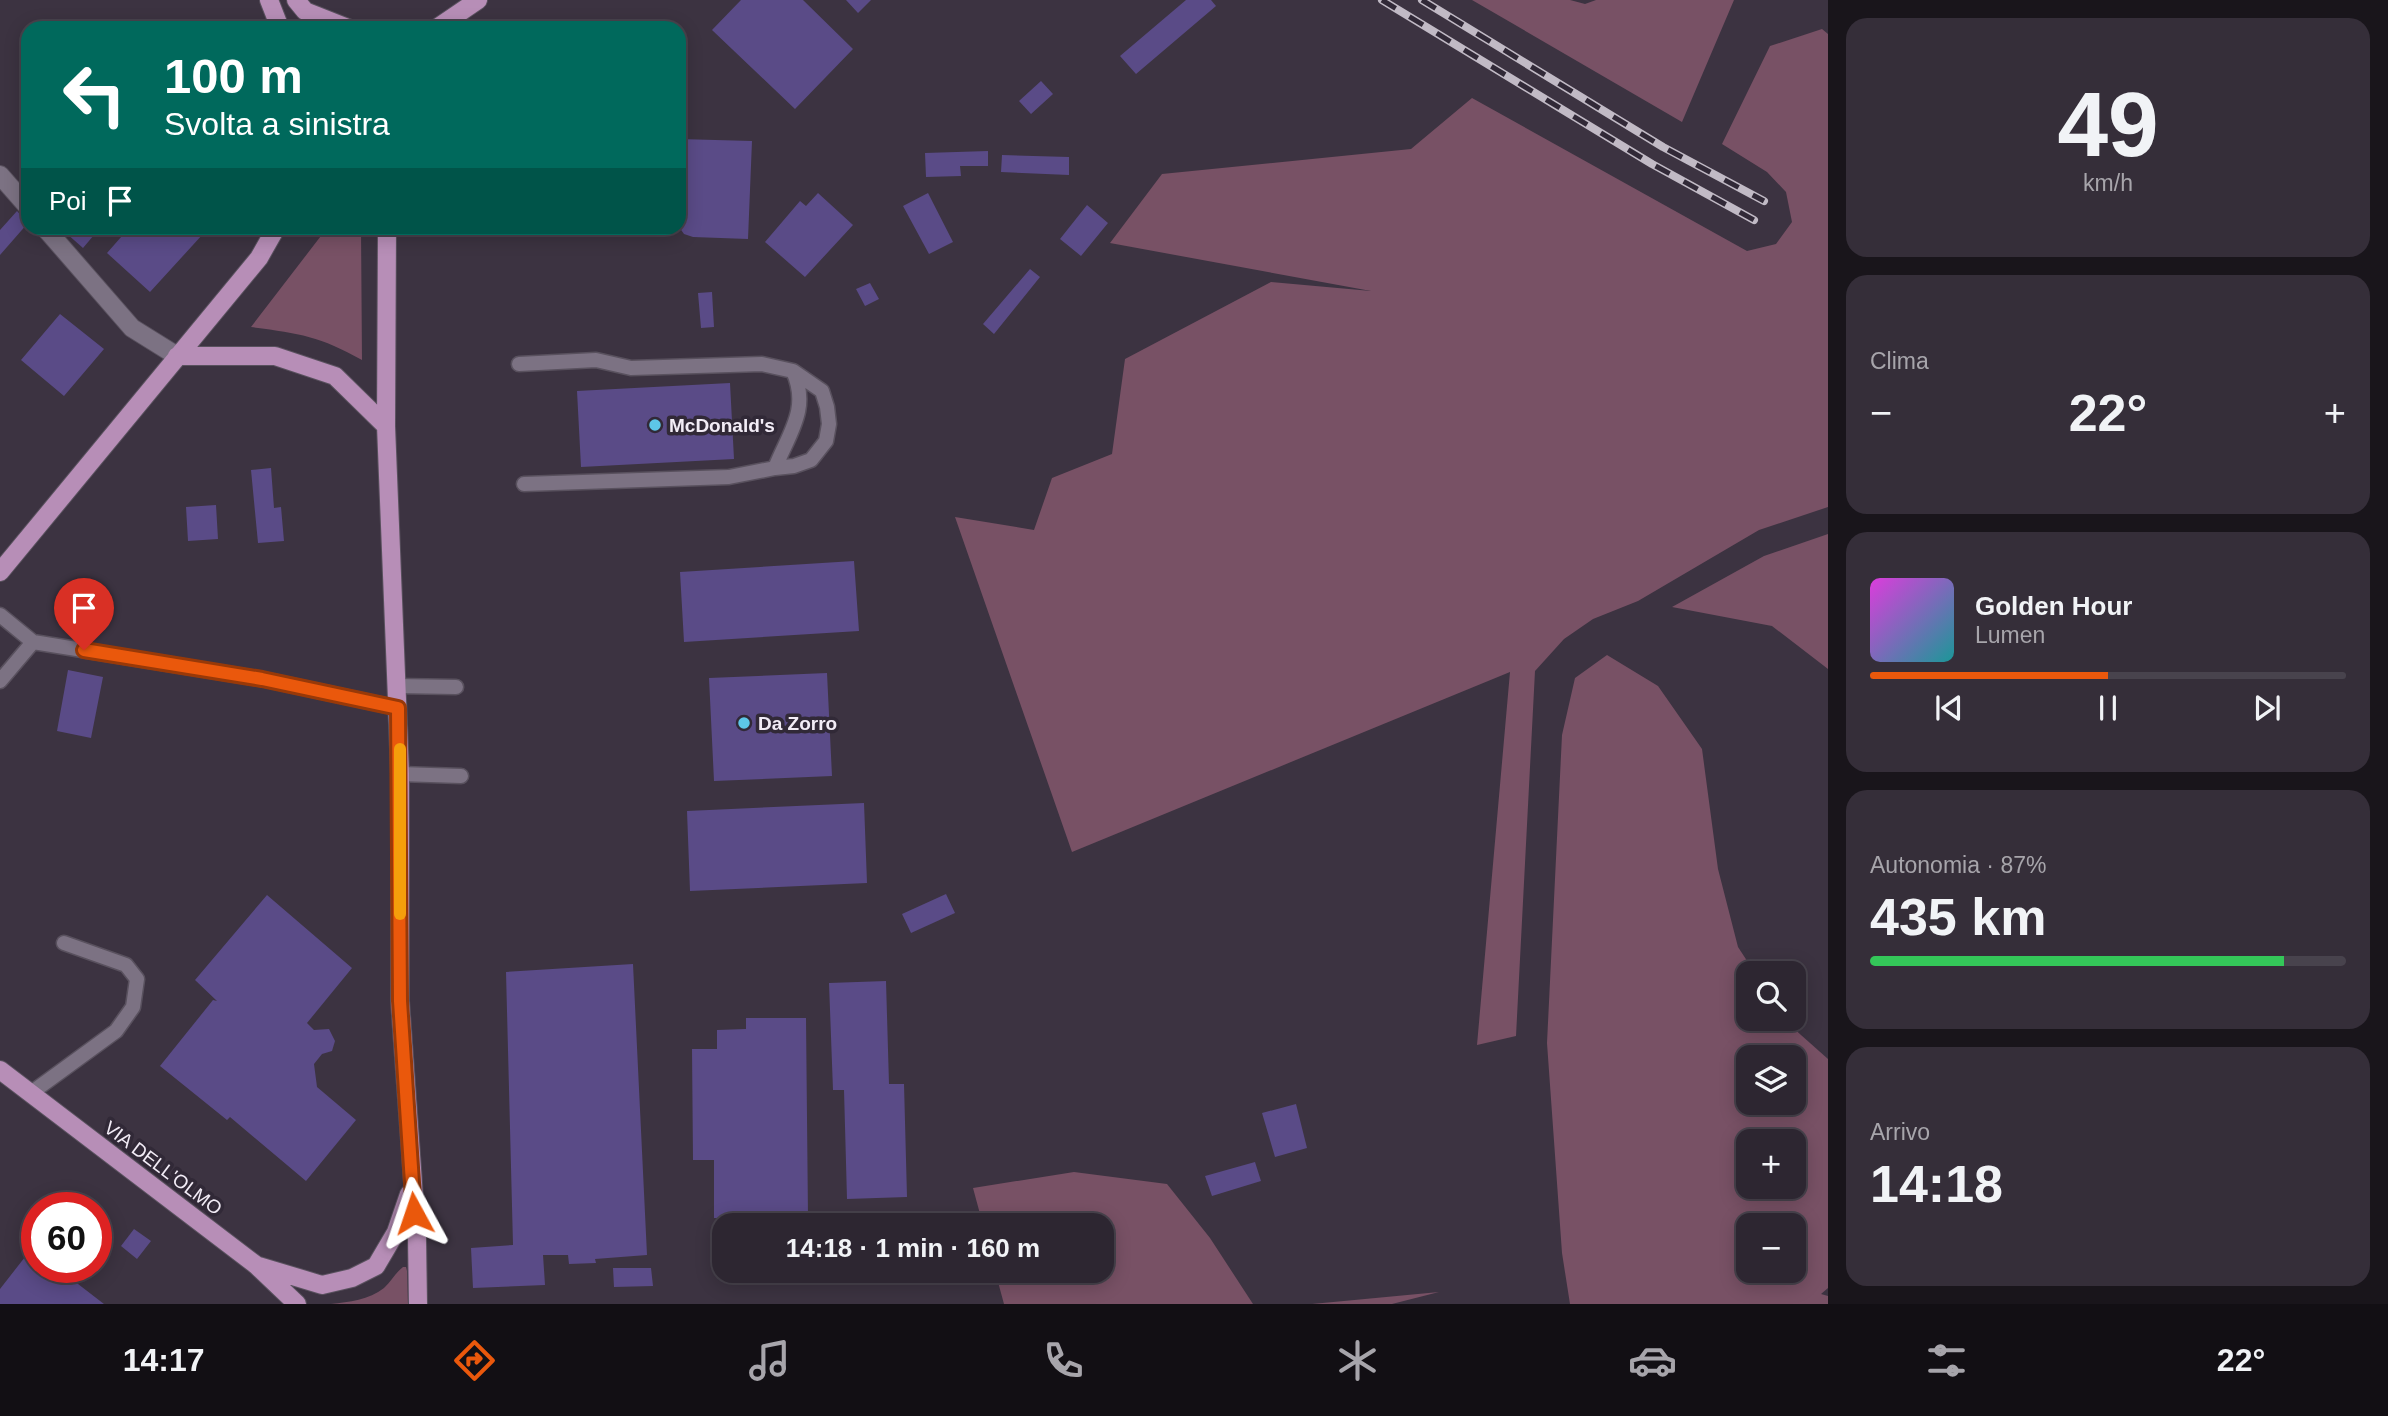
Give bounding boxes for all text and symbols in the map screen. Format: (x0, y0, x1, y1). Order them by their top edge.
icon: left (49, 49, 140, 140)
text: 100 m (164, 49, 303, 103)
text: 49 (2057, 74, 2159, 175)
text: Svolta a sinistra (164, 106, 390, 142)
text: km/h (2083, 170, 2133, 196)
icon: arrive (101, 182, 139, 220)
text: Poi (49, 186, 87, 216)
text: Clima (1870, 348, 1929, 374)
text: 22° (2069, 384, 2147, 442)
text: − (1870, 392, 1892, 434)
text: + (2324, 392, 2346, 434)
place label: McDonald's (669, 415, 775, 436)
marker: McDonald's (647, 417, 663, 433)
pin (54, 578, 114, 650)
icon: arrive (65, 589, 103, 627)
text: Golden Hour (1975, 591, 2132, 621)
text: Lumen (1975, 622, 2045, 648)
icon: previous (1930, 689, 1968, 727)
icon: pause (2089, 689, 2127, 727)
icon: next (2248, 689, 2286, 727)
place label: Da Zorro (758, 713, 837, 734)
marker: Da Zorro (736, 715, 752, 731)
text: Autonomia · 87% (1870, 852, 2046, 878)
text: 435 km (1870, 888, 2046, 946)
map controls (1736, 961, 1806, 1283)
button: search (1736, 961, 1806, 1031)
button: layers (1736, 1045, 1806, 1115)
street label: VIA DELL'OLMO (100, 1117, 226, 1219)
text: Arrivo (1870, 1119, 1930, 1145)
button: + (1736, 1129, 1806, 1199)
text: 14:18 (1870, 1155, 2003, 1213)
position arrow (377, 1176, 451, 1250)
speed limit sign: 60 (21, 1192, 112, 1283)
button: − (1736, 1213, 1806, 1283)
text: 14:18 · 1 min · 160 m (786, 1233, 1040, 1263)
icon: directions (450, 1336, 499, 1385)
icon: music (745, 1336, 794, 1385)
icon: phone (1039, 1336, 1088, 1385)
icon: climate (1333, 1336, 1382, 1385)
icon: car (1628, 1336, 1677, 1385)
icon: filters (1922, 1336, 1971, 1385)
text: 14:17 (123, 1342, 205, 1378)
text: 22° (2217, 1342, 2265, 1378)

